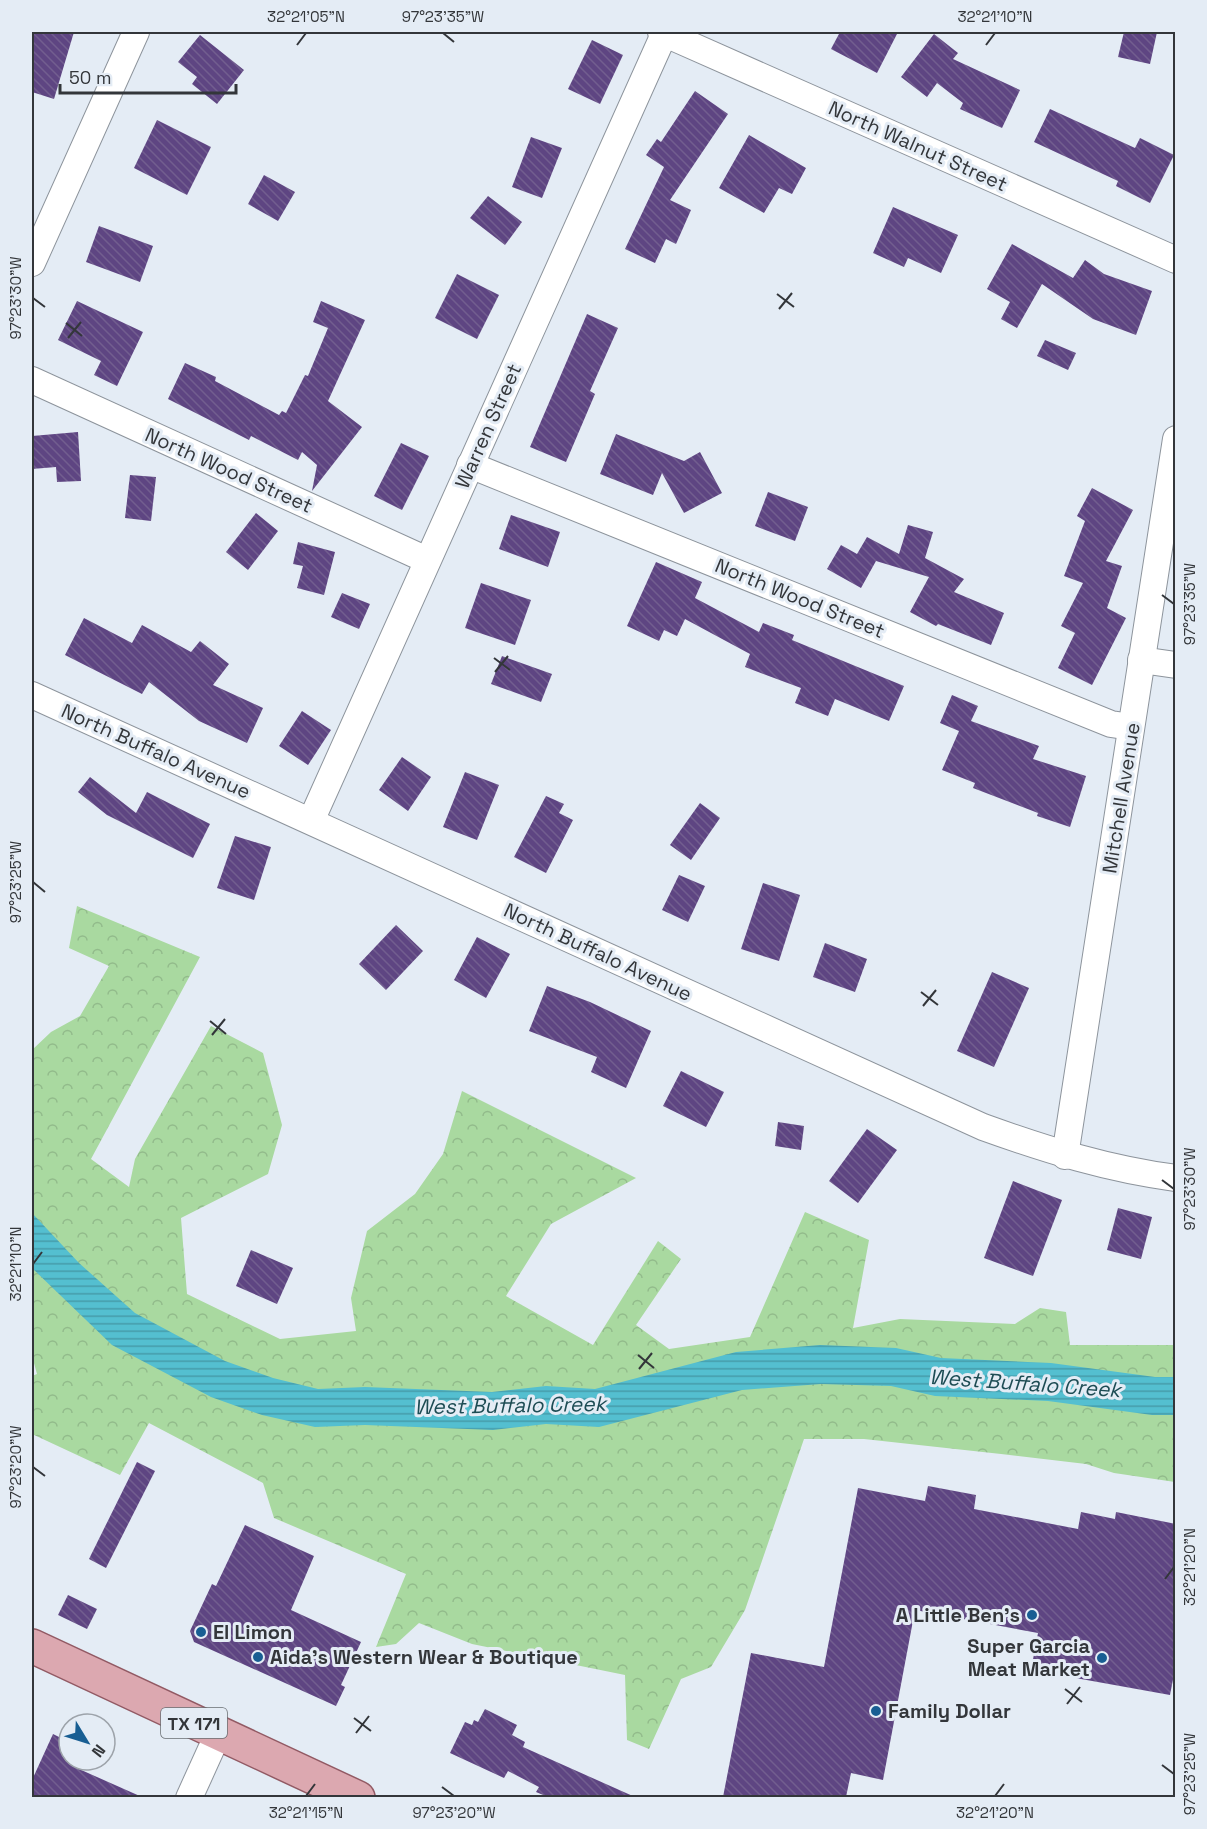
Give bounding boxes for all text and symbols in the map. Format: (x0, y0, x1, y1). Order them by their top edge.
text: 32°21'05"N (267, 7, 345, 26)
text: 97°23'35"W (402, 7, 484, 26)
text: 32°21'10"N (957, 7, 1033, 26)
scale bar (60, 57, 236, 95)
text: 50 m (69, 66, 111, 89)
street label: North Walnut Street (824, 95, 1012, 197)
text: 97°23'30"W (6, 256, 25, 340)
street label: Warren Street (449, 360, 527, 492)
street label: North Wood Street (141, 421, 317, 519)
street label: North Wood Street (711, 552, 889, 644)
text: 97°23'35"W (1180, 563, 1199, 645)
street label: North Buffalo Avenue (57, 698, 255, 804)
street label: Mitchell Avenue (1096, 721, 1146, 875)
text: 97°23'25"W (6, 841, 25, 923)
street label: North Buffalo Avenue (500, 897, 696, 1007)
text: 97°23'30"W (1180, 1147, 1199, 1231)
text: 32°21'10"N (6, 1226, 25, 1302)
water label: West Buffalo Creek (928, 1363, 1124, 1403)
water label: West Buffalo Creek (414, 1390, 609, 1420)
text: 97°23'20"W (6, 1425, 25, 1509)
text: 32°21'20"N (1180, 1528, 1199, 1606)
place label: A Little Ben's (896, 1602, 1020, 1628)
marker: A Little Ben's (1025, 1608, 1039, 1622)
place label: El Limon (213, 1619, 292, 1645)
marker: El Limon (194, 1625, 208, 1639)
place label: Super Garcia Meat Market (967, 1633, 1090, 1682)
place label: Aida's Western Wear & Boutique (270, 1644, 578, 1670)
marker: Aida's Western Wear & Boutique (251, 1650, 265, 1664)
marker: Super Garcia Meat Market (1095, 1651, 1109, 1665)
place label: Family Dollar (888, 1698, 1011, 1724)
marker: Family Dollar (869, 1704, 883, 1718)
road number: TX 171 (161, 1708, 227, 1738)
north arrow (57, 1712, 117, 1772)
text: 97°23'25"W (1180, 1733, 1199, 1815)
text: N (87, 1740, 110, 1762)
text: 32°21'15"N (269, 1803, 343, 1822)
text: 97°23'20"W (412, 1803, 496, 1822)
text: 32°21'20"N (956, 1803, 1034, 1822)

